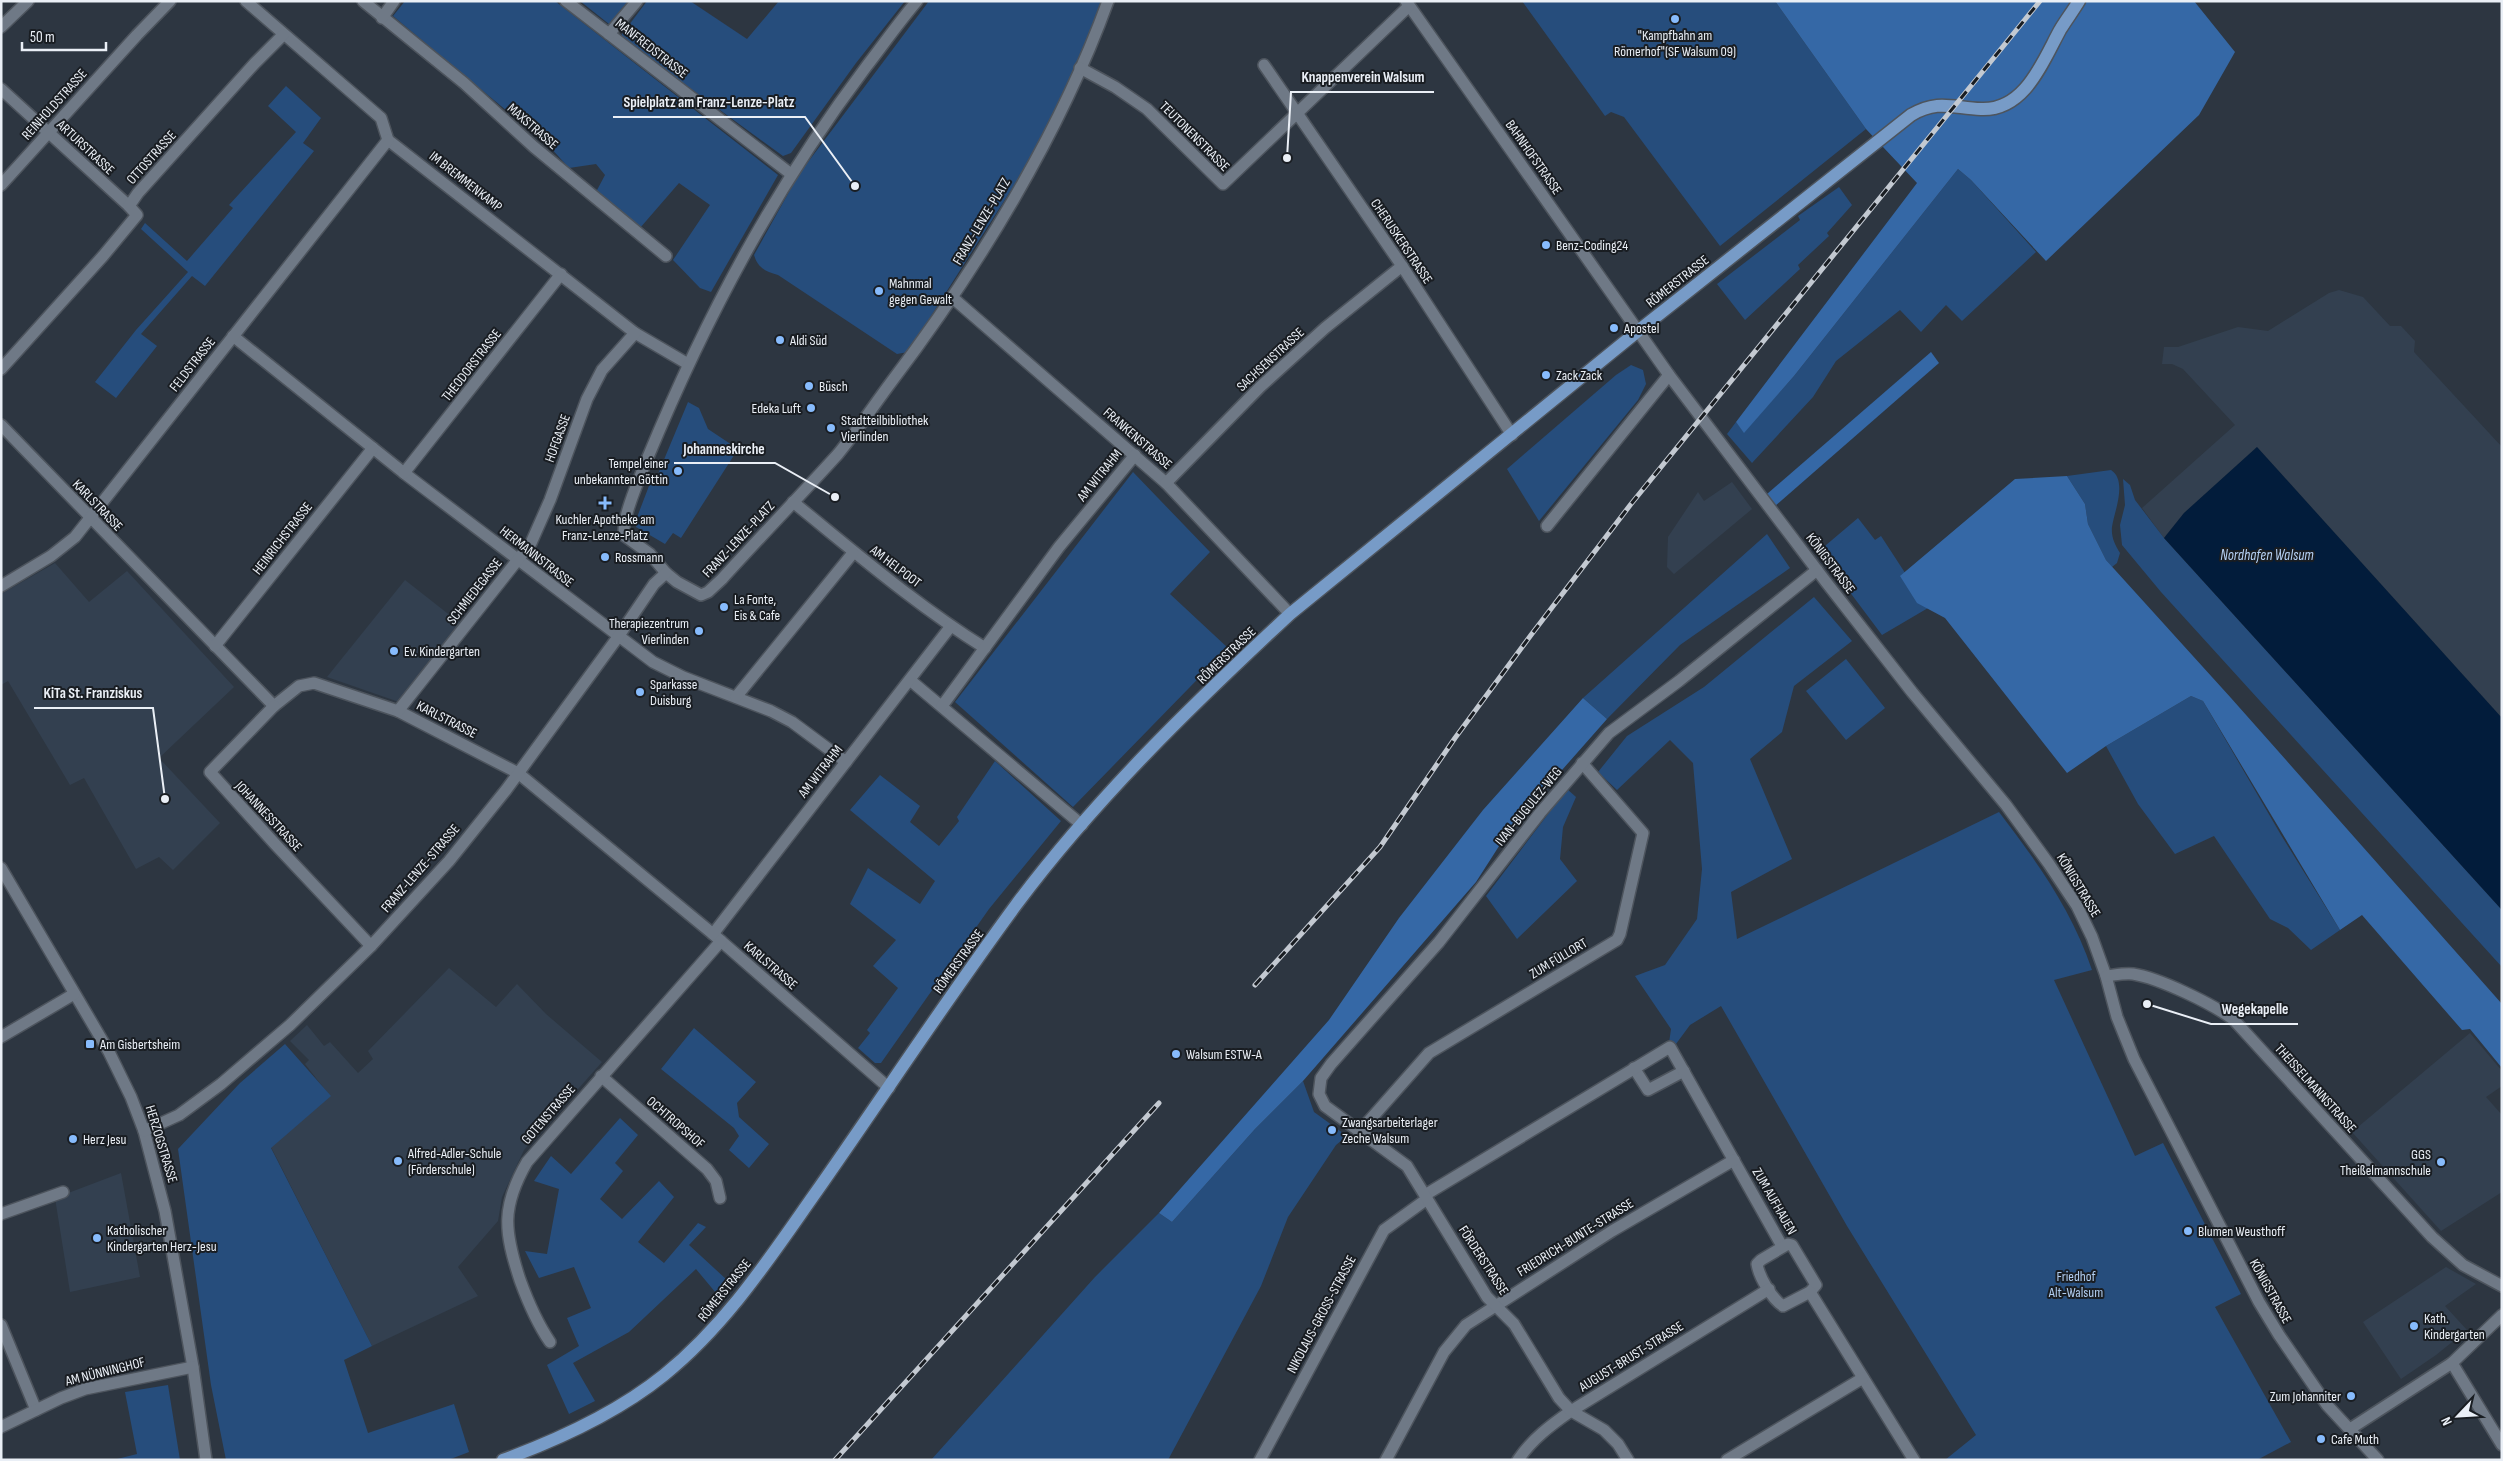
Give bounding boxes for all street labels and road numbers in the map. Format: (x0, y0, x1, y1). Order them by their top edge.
street label: MANFREDSTRASSE (612, 15, 692, 82)
street label: REINHOLDSTRASSE (18, 65, 91, 143)
street label: TEUTONENSTRASSE (1156, 98, 1233, 175)
street label: MAXSTRASSE (504, 100, 562, 153)
street label: ARTURSTRASSE (52, 116, 118, 179)
street label: BAHNHOFSTRASSE (1502, 117, 1566, 198)
street label: OTTOSTRASSE (123, 127, 180, 188)
street label: IM BREMMENKAMP (426, 148, 506, 215)
street label: FRANZ-LENZE-PLATZ (949, 175, 1014, 268)
street label: CHERUSKERSTRASSE (1367, 196, 1436, 287)
street label: RÖMERSTRASSE (1642, 251, 1712, 311)
street label: SACHSENSTRASSE (1233, 324, 1308, 395)
street label: THEODORSTRASSE (438, 326, 505, 405)
street label: FELDSTRASSE (166, 333, 219, 395)
street label: FRANKENSTRASSE (1100, 404, 1176, 473)
street label: HOFGASSE (541, 412, 574, 465)
street label: AM WITRAHM (1073, 446, 1125, 506)
street label: KARLSTRASSE (69, 476, 127, 535)
street label: FRANZ-LENZE-PLATZ (699, 497, 778, 581)
street label: HEINRICHSTRASSE (249, 498, 316, 578)
street label: HERMANNSTRASSE (496, 522, 577, 591)
street label: KÖNIGSTRASSE (1802, 530, 1859, 597)
street label: AM HELPOOT (866, 541, 925, 591)
street label: SCHMIEDEGASSE (443, 554, 506, 628)
street label: RÖMERSTRASSE (1193, 623, 1259, 688)
street label: KARLSTRASSE (414, 697, 480, 742)
street label: AM WITRAHM (794, 742, 846, 802)
street label: IVAN-BUGULEZ-WEG (1491, 763, 1565, 849)
street label: JOHANNESSTRASSE (231, 777, 306, 855)
street label: FRANZ-LENZE-STRASSE (377, 821, 463, 916)
street label: KÖNIGSTRASSE (2053, 850, 2104, 920)
street label: RÖMERSTRASSE (929, 926, 988, 997)
street label: ZUM FÜLLORT (1526, 934, 1591, 982)
street label: KARLSTRASSE (740, 938, 801, 993)
street label: THEISSELMANNSTRASSE (2271, 1040, 2360, 1137)
street label: GOTENSTRASSE (518, 1081, 579, 1148)
street label: OCHTROPSHOF (643, 1093, 708, 1152)
street label: HERZOGSTRASSE (142, 1103, 181, 1185)
street label: ZUM AUFHAUEN (1749, 1165, 1801, 1238)
street label: FRIEDRICH-BUNTE-STRASSE (1514, 1195, 1637, 1280)
street label: FÖRDERSTRASSE (1455, 1222, 1512, 1298)
street label: NIKOLAUS-GROSS-STRASSE (1283, 1252, 1360, 1376)
street label: RÖMERSTRASSE (694, 1256, 755, 1325)
street label: KÖNIGSTRASSE (2246, 1256, 2295, 1327)
street label: AUGUST-BRUST-STRASSE (1575, 1317, 1687, 1396)
street label: AM NÜNNINGHOF (63, 1353, 147, 1390)

